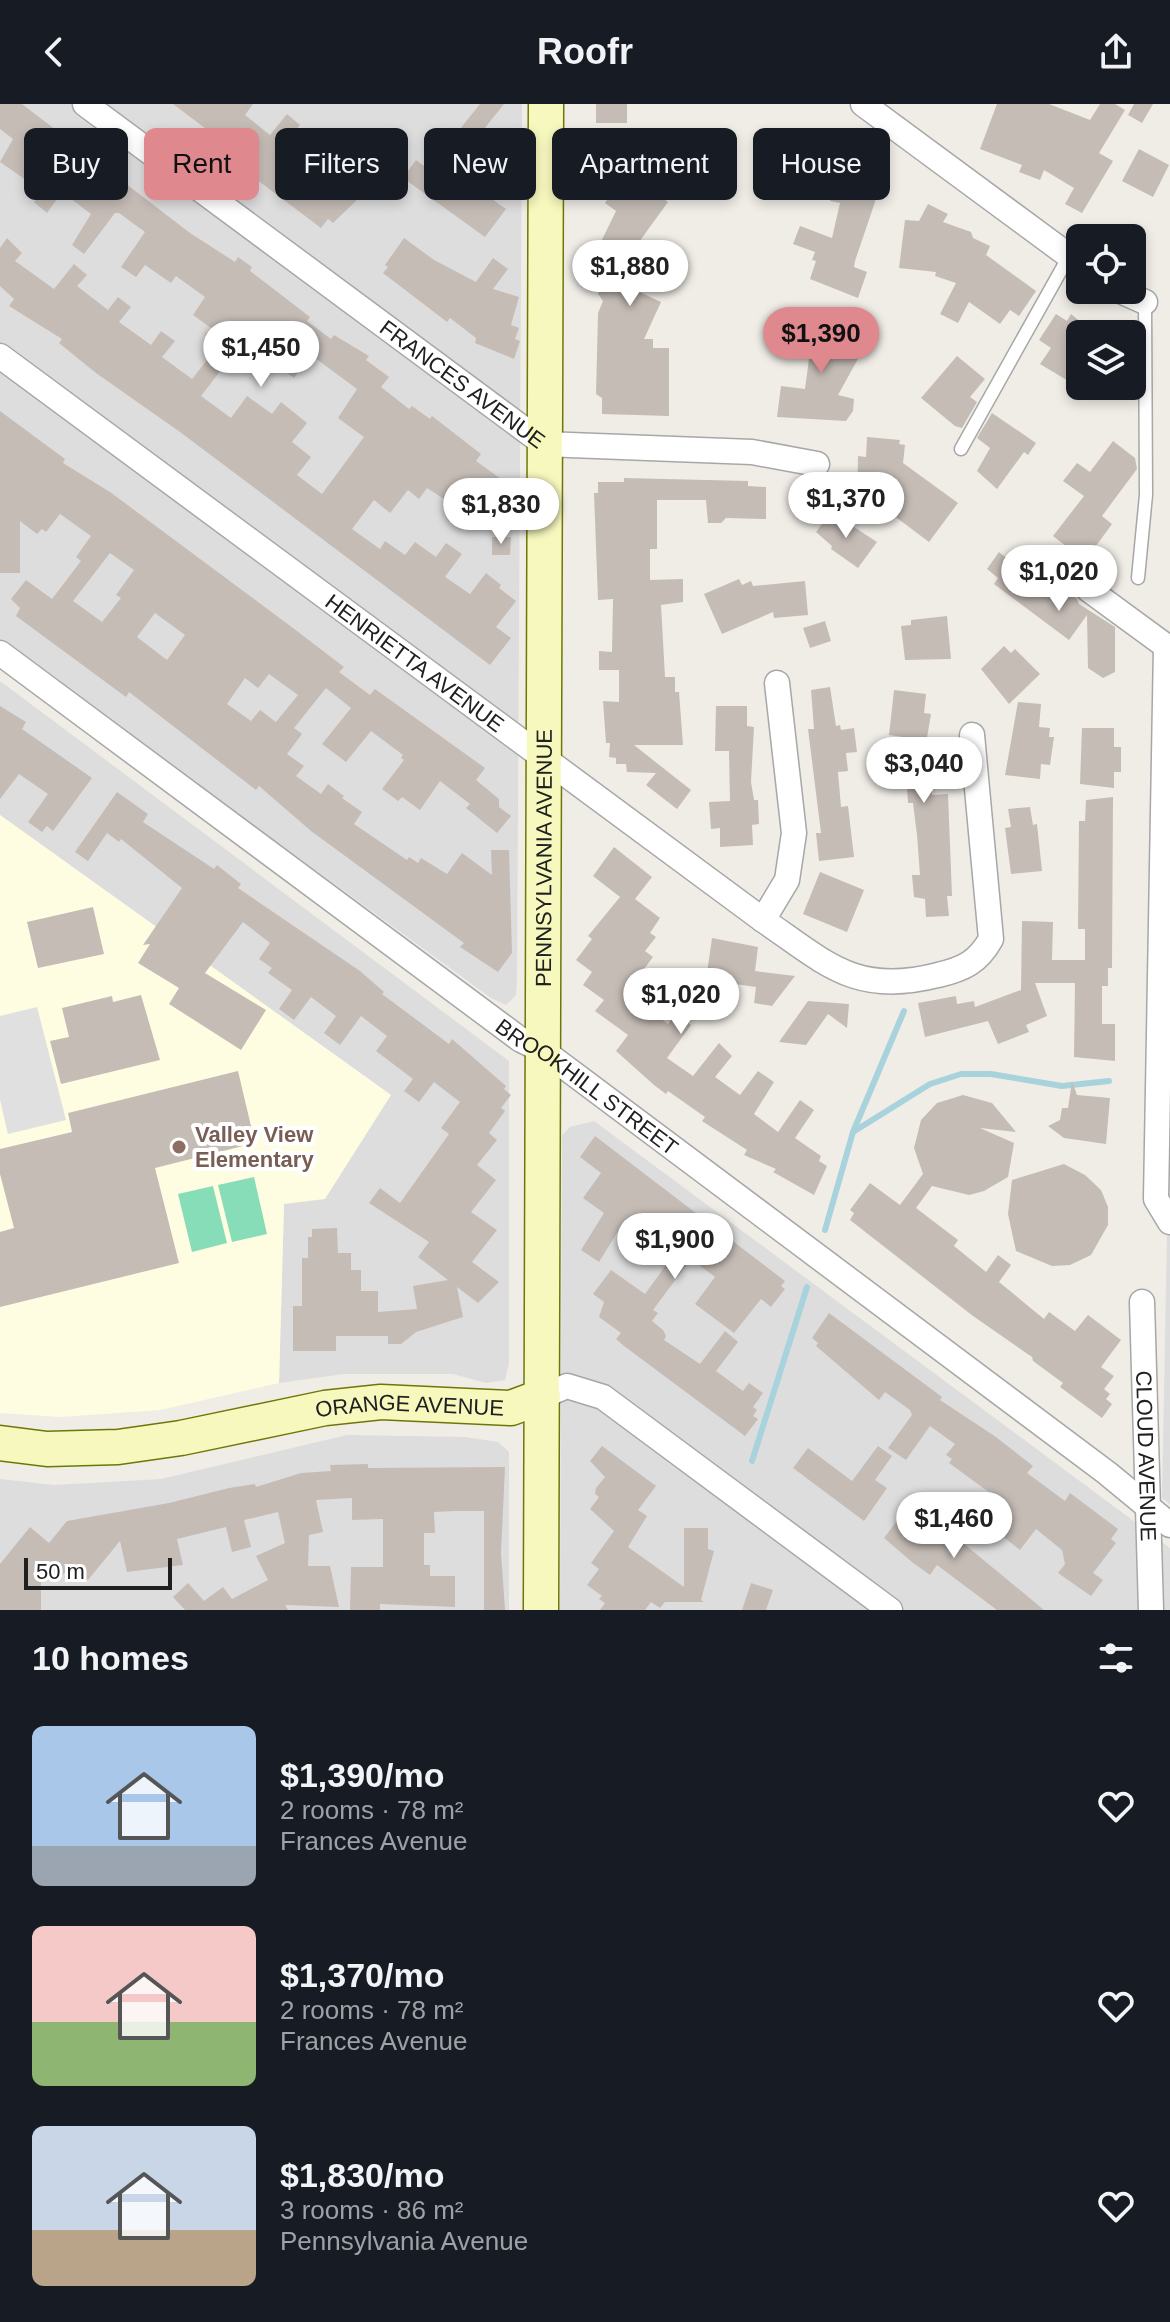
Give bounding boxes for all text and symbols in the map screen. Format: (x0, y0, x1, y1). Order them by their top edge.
icon: back (32, 30, 76, 74)
icon: share (1094, 30, 1138, 74)
text: Roofr (537, 31, 633, 72)
chip: Buy (24, 128, 128, 200)
chip: Rent (144, 128, 259, 200)
chip: Filters (275, 128, 408, 200)
chip: New (424, 128, 536, 200)
chip: Apartment (552, 128, 737, 200)
chip: House (753, 128, 890, 200)
map controls (1066, 224, 1146, 400)
button: locate (1066, 224, 1146, 304)
pin: $1,880 (565, 240, 695, 308)
text: $1,880 (590, 251, 670, 281)
pin: $1,390 (756, 307, 886, 375)
street label: FRANCES AVENUE (375, 314, 550, 453)
text: $1,390 (781, 318, 861, 348)
button: layers (1066, 320, 1146, 400)
pin: $1,450 (196, 321, 326, 389)
text: $1,450 (221, 332, 301, 362)
pin: $1,370 (781, 472, 911, 540)
pin: $1,830 (436, 478, 566, 546)
text: $1,370 (806, 483, 886, 513)
text: $1,830 (461, 489, 541, 519)
pin: $1,020 (994, 545, 1124, 613)
text: $1,020 (1019, 556, 1099, 586)
street label: HENRIETTA AVENUE (321, 589, 509, 737)
street label: PENNSYLVANIA AVENUE (531, 729, 556, 987)
pin: $3,040 (859, 737, 989, 805)
text: $3,040 (884, 748, 964, 778)
pin: $1,020 (616, 968, 746, 1036)
text: $1,020 (641, 979, 721, 1009)
street label: BROOKHILL STREET (491, 1013, 683, 1160)
place label: Valley View Elementary (195, 1122, 314, 1172)
marker: Valley View Elementary (170, 1138, 188, 1156)
pin: $1,900 (610, 1213, 740, 1281)
text: $1,900 (635, 1224, 715, 1254)
street label: CLOUD AVENUE (1132, 1370, 1161, 1542)
street label: ORANGE AVENUE (313, 1389, 505, 1422)
pin: $1,460 (889, 1492, 1019, 1560)
text: $1,460 (914, 1503, 994, 1533)
scale bar (24, 1554, 172, 1590)
text: 50 m (36, 1559, 85, 1584)
icon: filters (1094, 1636, 1138, 1680)
text: 10 homes (32, 1639, 189, 1677)
text: $1,390/mo (280, 1756, 444, 1794)
icon: home (96, 1758, 192, 1854)
icon: heart (1094, 1784, 1138, 1828)
text: 2 rooms · 78 m² (280, 1795, 464, 1825)
text: Frances Avenue (280, 1826, 467, 1856)
text: $1,370/mo (280, 1956, 444, 1994)
icon: home (96, 1958, 192, 2054)
icon: heart (1094, 1984, 1138, 2028)
text: 2 rooms · 78 m² (280, 1995, 464, 2025)
text: Frances Avenue (280, 2026, 467, 2056)
text: $1,830/mo (280, 2156, 444, 2194)
icon: home (96, 2158, 192, 2254)
icon: heart (1094, 2184, 1138, 2228)
text: 3 rooms · 86 m² (280, 2195, 464, 2225)
text: Pennsylvania Avenue (280, 2226, 528, 2256)

